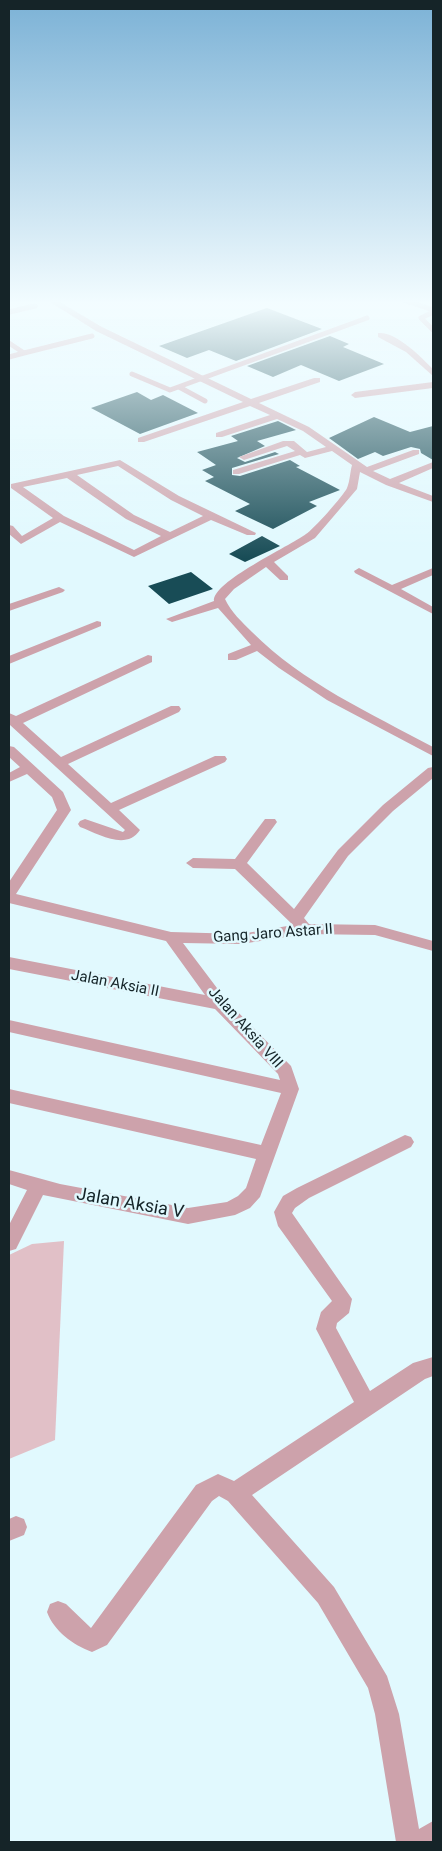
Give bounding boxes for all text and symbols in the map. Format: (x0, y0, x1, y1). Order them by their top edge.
street label: Gang Jaro Astar II (213, 921, 333, 947)
street label: Jalan Aksia II (70, 967, 160, 1001)
street label: Jalan Aksia VIII (204, 984, 286, 1072)
street label: Jalan Aksia V (75, 1184, 185, 1224)

